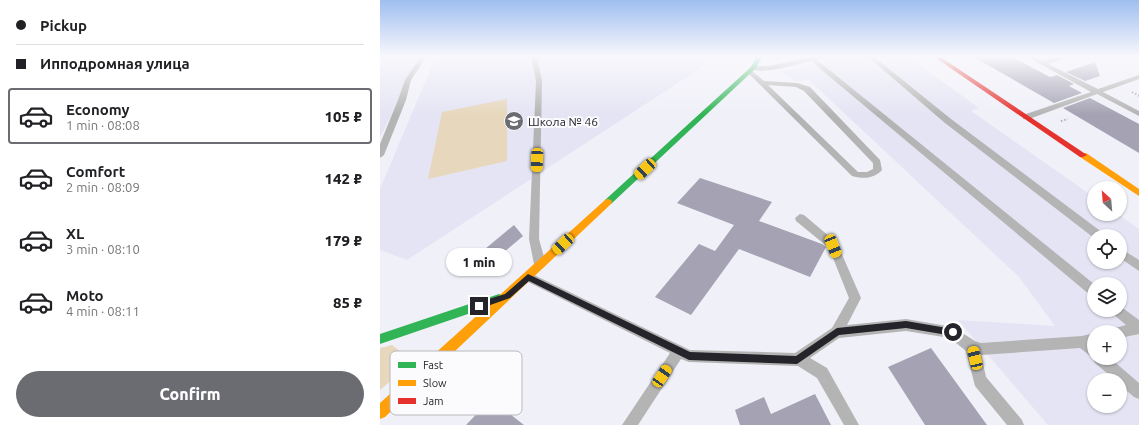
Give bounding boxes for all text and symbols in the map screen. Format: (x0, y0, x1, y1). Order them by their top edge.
text: Pickup (40, 17, 87, 34)
text: Ипподромная улица (40, 55, 190, 72)
icon: car (18, 98, 54, 134)
text: Economy (66, 101, 130, 118)
text: 105 ₽ (325, 108, 362, 125)
school or university icon: Школа № 46 (503, 110, 525, 132)
place label: Школа № 46 (528, 115, 598, 128)
text: 1 min · 08:08 (66, 118, 140, 132)
car (531, 148, 543, 172)
car (632, 156, 658, 182)
icon: car (18, 160, 54, 196)
text: Comfort (66, 163, 125, 180)
text: 142 ₽ (325, 170, 362, 187)
text: 2 min · 08:09 (66, 180, 140, 194)
north arrow (1087, 181, 1127, 221)
map controls (1087, 181, 1127, 413)
icon: car (18, 222, 54, 258)
text: XL (66, 225, 84, 242)
button: locate (1087, 229, 1127, 269)
car (550, 231, 576, 257)
text: 179 ₽ (325, 232, 362, 249)
car (823, 233, 843, 259)
text: 3 min · 08:10 (66, 242, 140, 256)
callout: 1 min (446, 248, 512, 276)
text: 1 min (462, 255, 496, 269)
button: layers (1087, 277, 1127, 317)
icon: car (18, 284, 54, 320)
text: Moto (66, 287, 104, 304)
text: 85 ₽ (333, 294, 362, 311)
route end (470, 297, 488, 315)
text: 4 min · 08:11 (66, 304, 140, 318)
route start (944, 323, 962, 341)
button: + (1087, 325, 1127, 365)
car (966, 345, 984, 371)
legend (390, 351, 522, 415)
text: Fast (423, 359, 444, 371)
car (650, 363, 674, 389)
button: Confirm (16, 371, 364, 417)
button: − (1087, 373, 1127, 413)
text: Slow (423, 377, 447, 389)
text: Jam (423, 395, 444, 407)

